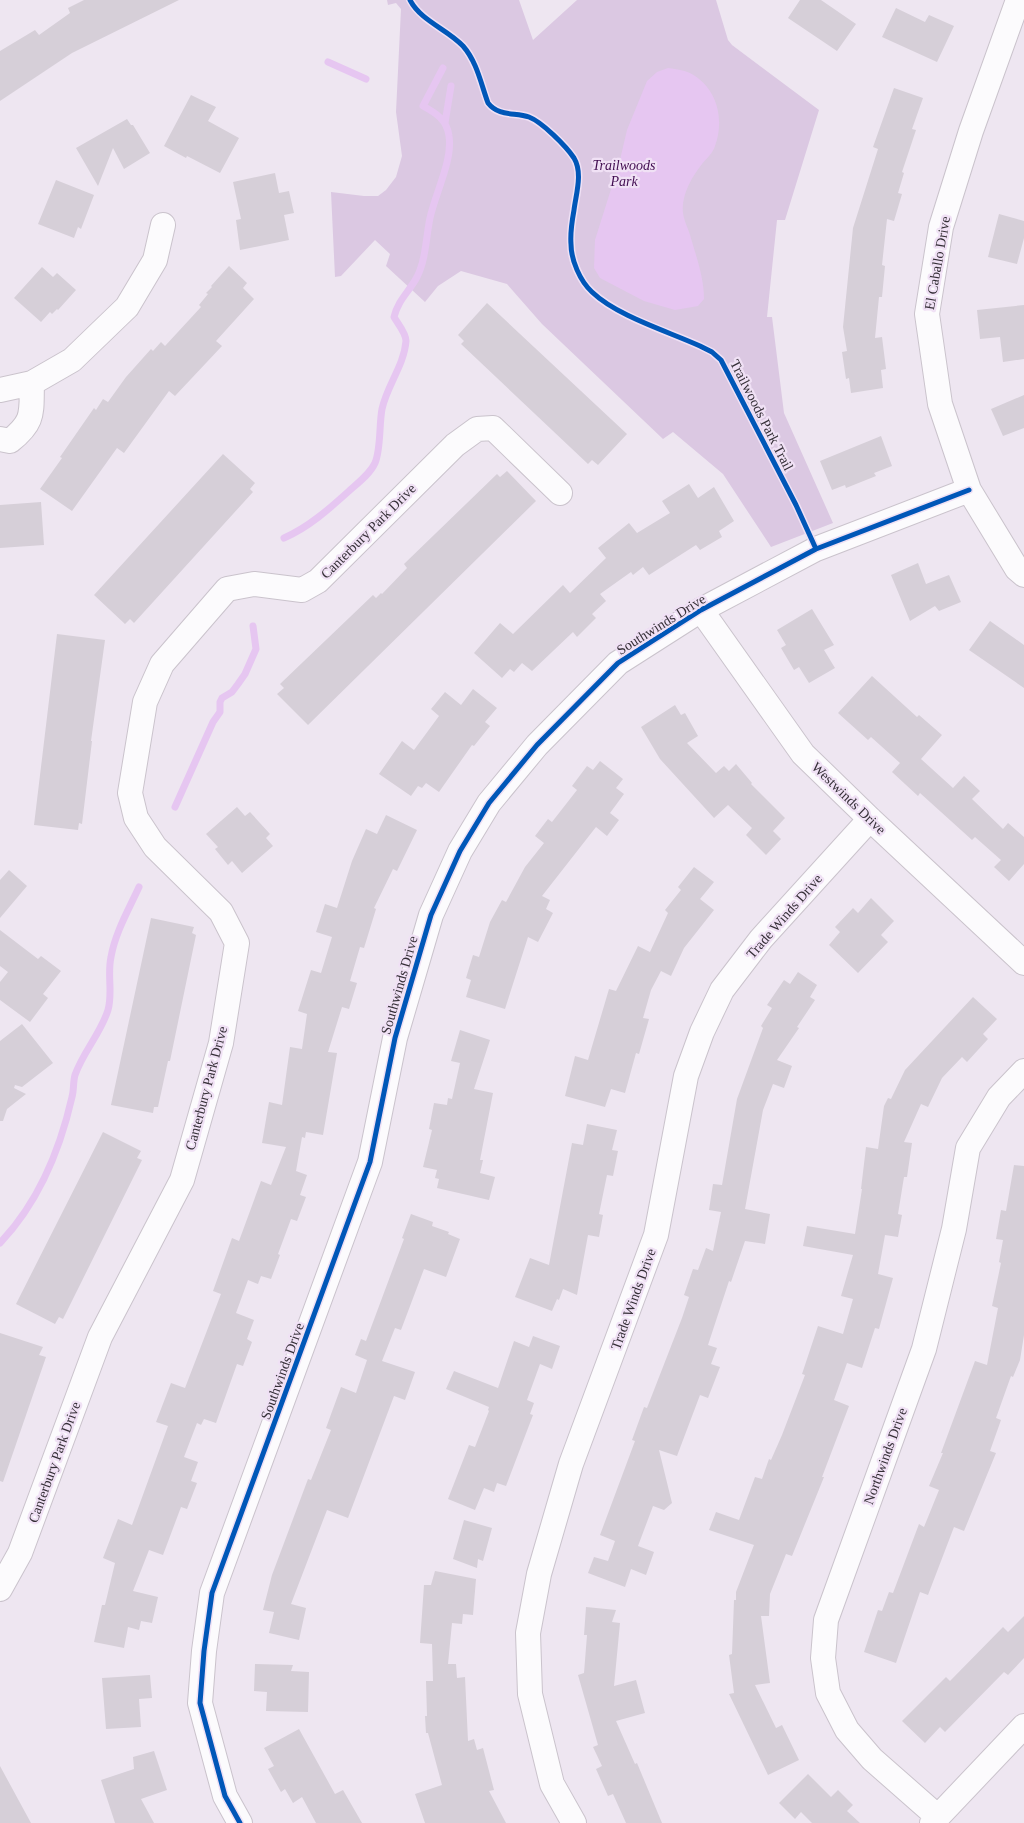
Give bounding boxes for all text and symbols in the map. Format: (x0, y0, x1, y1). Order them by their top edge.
park label: Trailwoods Park (592, 158, 656, 189)
street label: El Caballo Drive (922, 215, 953, 311)
street label: Trailwoods Park Trail (727, 357, 796, 473)
street label: Canterbury Park Drive (318, 481, 419, 582)
street label: Southwinds Drive (614, 591, 708, 658)
street label: Westwinds Drive (809, 759, 889, 837)
street label: Trade Winds Drive (744, 871, 825, 962)
street label: Southwinds Drive (378, 934, 421, 1036)
street label: Canterbury Park Drive (183, 1025, 230, 1152)
street label: Trade Winds Drive (608, 1246, 659, 1352)
street label: Southwinds Drive (258, 1321, 307, 1421)
street label: Canterbury Park Drive (26, 1400, 83, 1525)
street label: Northwinds Drive (861, 1406, 910, 1506)

